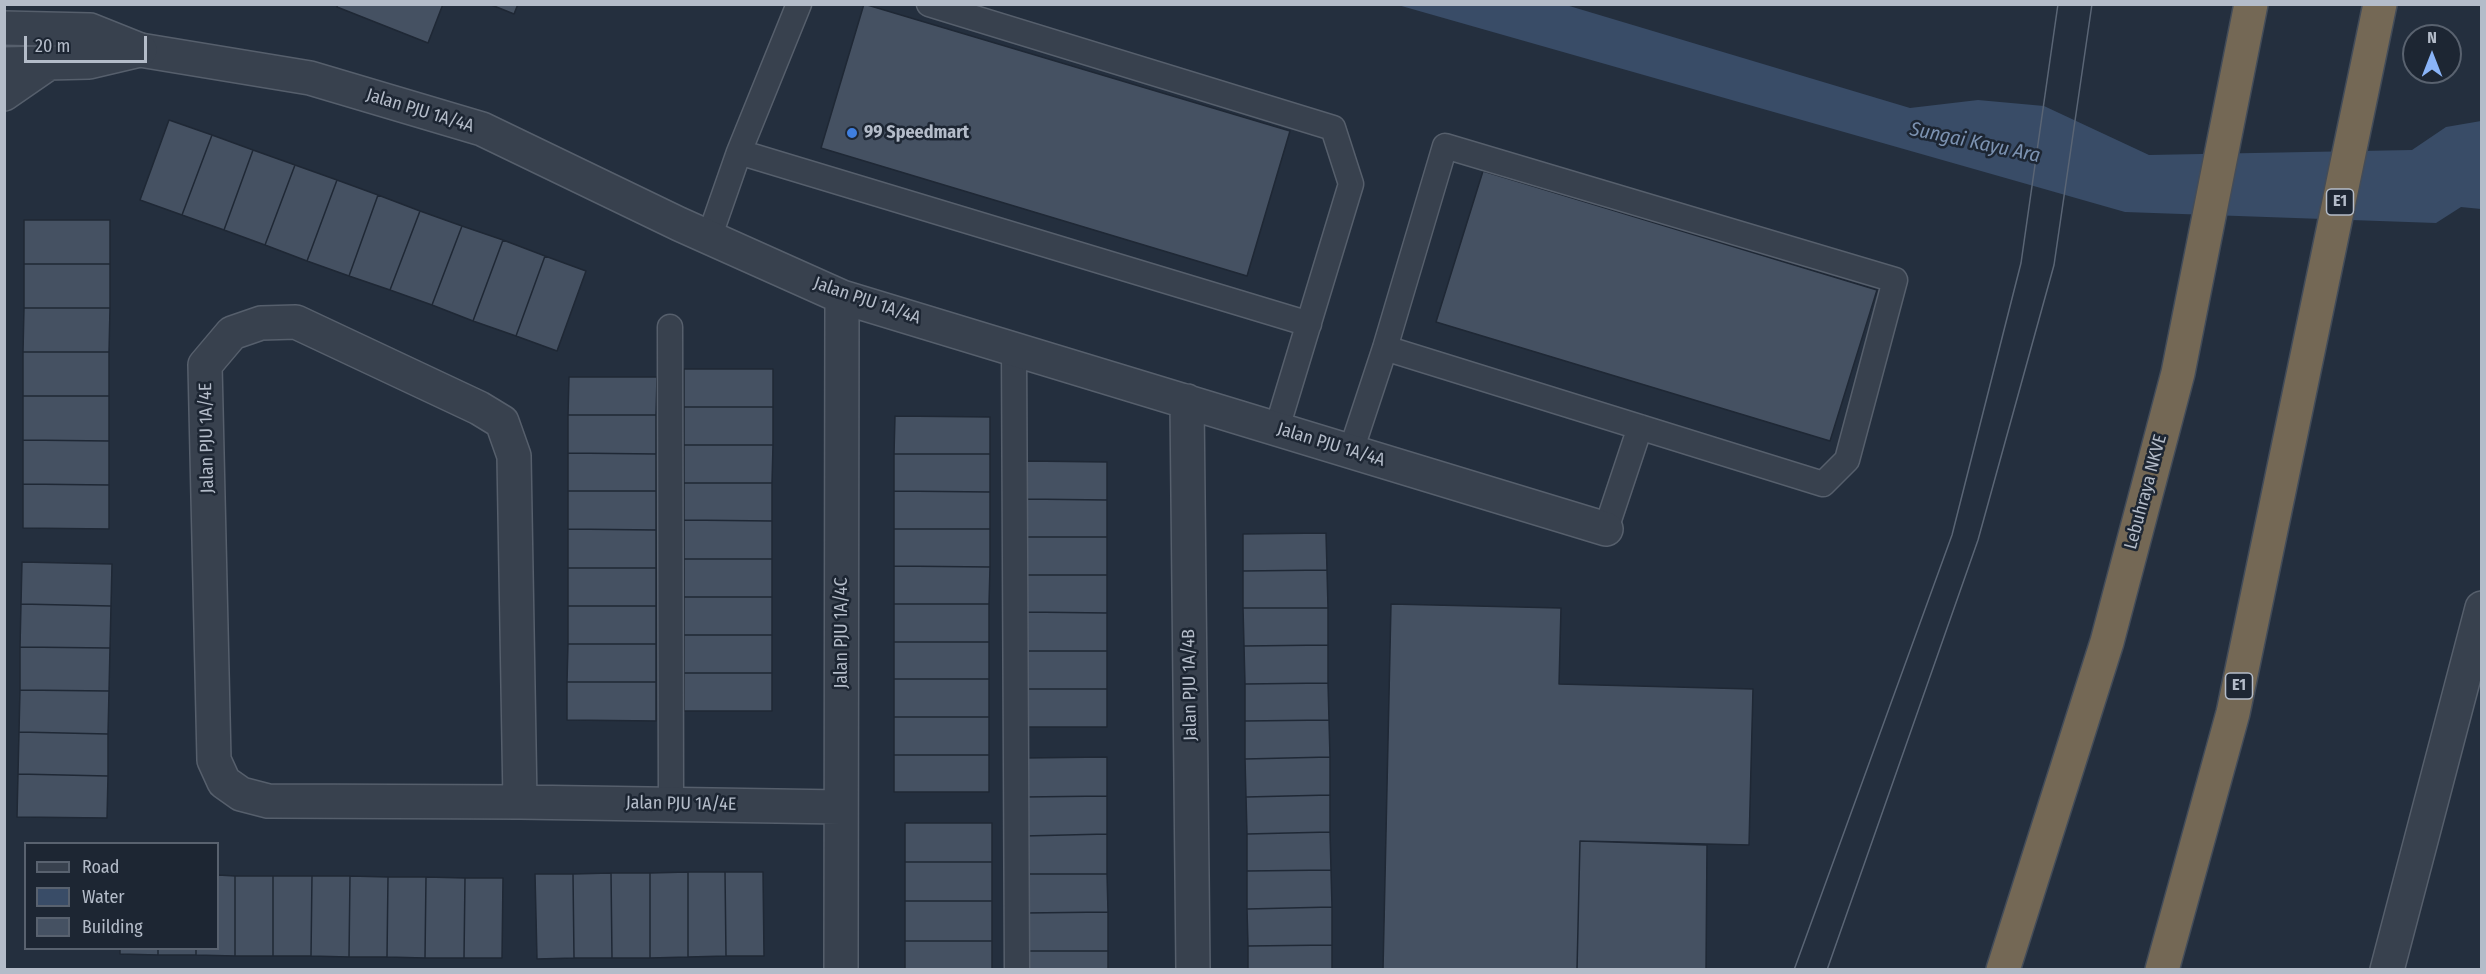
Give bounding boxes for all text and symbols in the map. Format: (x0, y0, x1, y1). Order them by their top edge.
scale bar (27, 24, 150, 62)
north arrow (2402, 24, 2462, 84)
text: N (2427, 28, 2437, 47)
text: 20 m (35, 35, 70, 57)
street label: Jalan PJU 1A/4A (363, 84, 477, 138)
water label: Sungai Kayu Ara (1908, 117, 2042, 169)
place label: 99 Speedmart (864, 122, 969, 144)
marker: 99 Speedmart (845, 126, 859, 140)
road number: E1 (2326, 189, 2354, 215)
street label: Jalan PJU 1A/4A (811, 273, 923, 329)
street label: Jalan PJU 1A/4E (195, 383, 219, 493)
street label: Jalan PJU 1A/4A (1274, 418, 1388, 472)
street label: Lebuhraya NKVE (2120, 432, 2172, 552)
street label: Jalan PJU 1A/4C (831, 577, 853, 689)
street label: Jalan PJU 1A/4B (1178, 629, 1202, 741)
road number: E1 (2226, 673, 2252, 699)
street label: Jalan PJU 1A/4E (626, 792, 736, 816)
legend (24, 842, 219, 950)
text: Road (82, 856, 119, 878)
text: Water (82, 886, 125, 908)
text: Building (82, 916, 143, 938)

